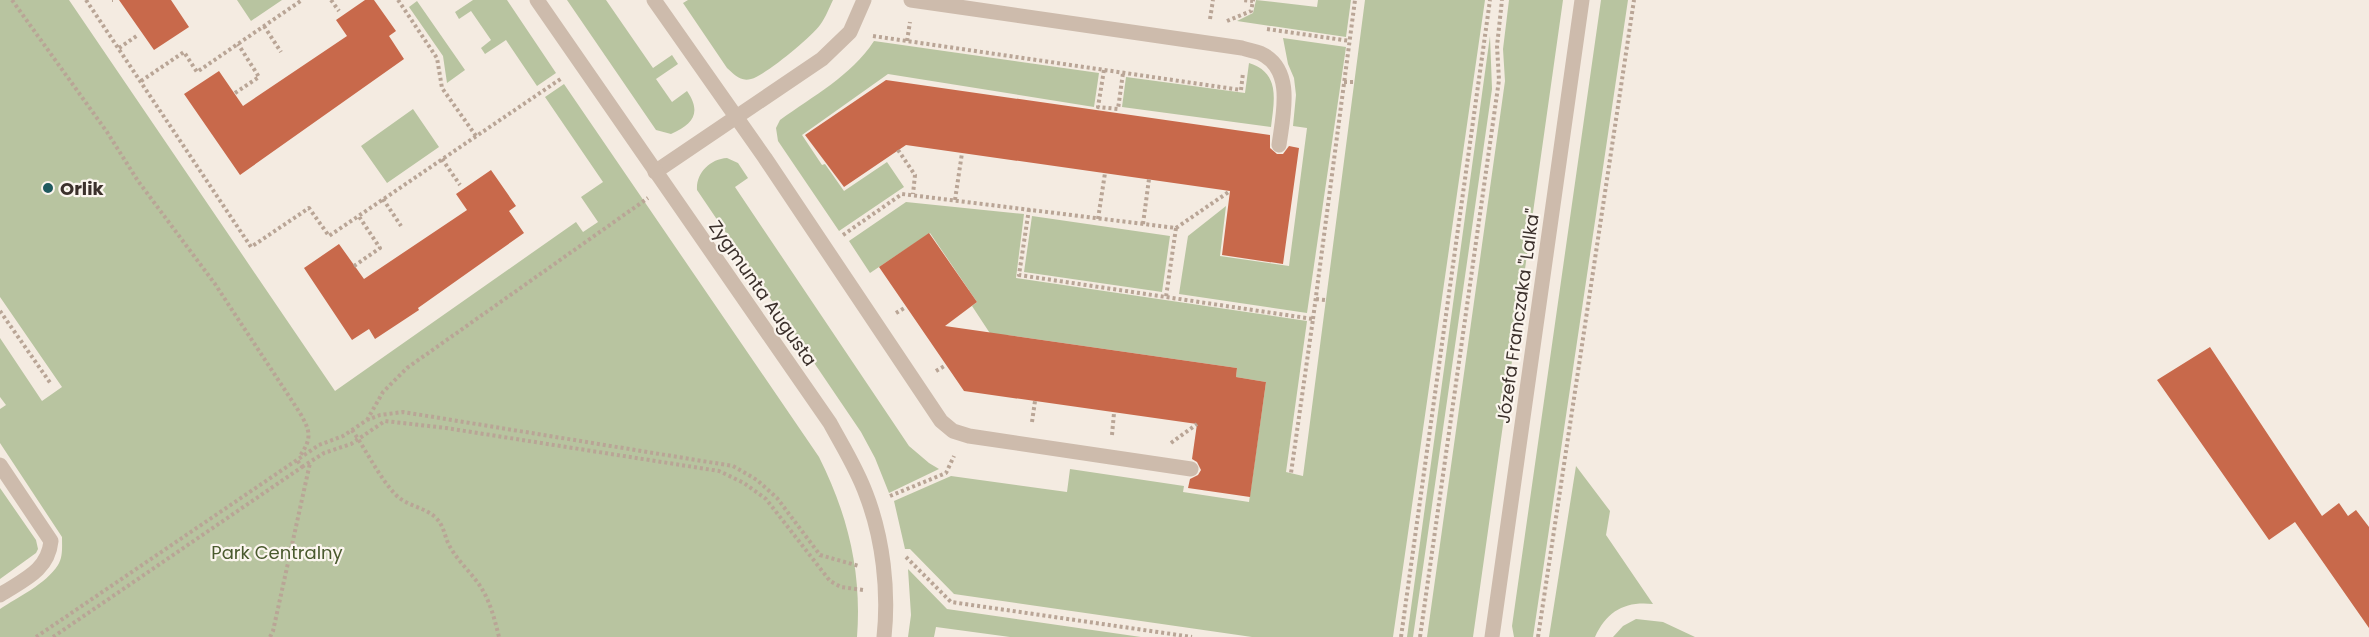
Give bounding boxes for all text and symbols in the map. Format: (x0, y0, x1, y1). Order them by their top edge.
place label: Orlik (60, 176, 104, 201)
marker: Orlik (41, 181, 55, 195)
street label: Józefa Franczaka "Lalka" (1491, 207, 1545, 425)
street label: Zygmunta Augusta (703, 215, 823, 371)
park label: Park Centralny (211, 540, 343, 565)

